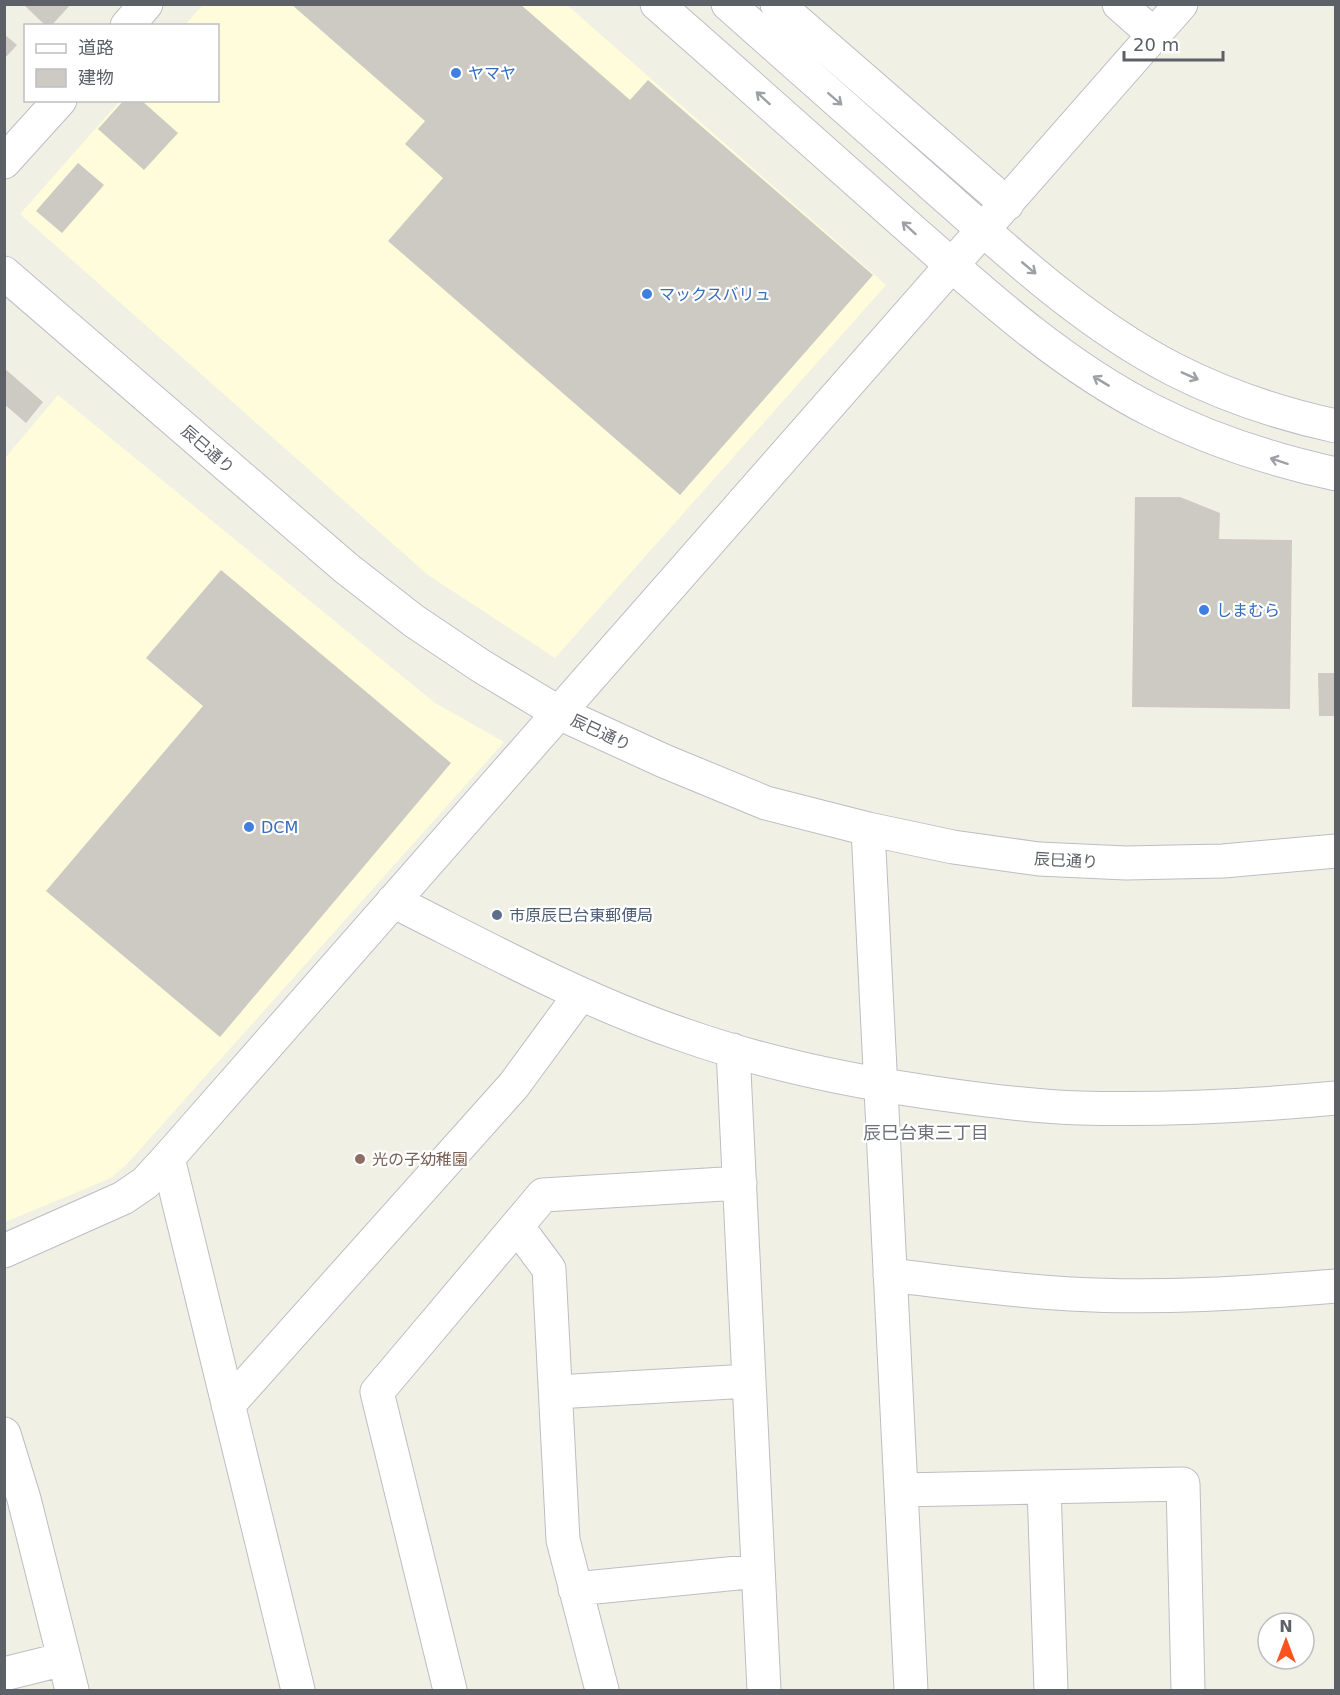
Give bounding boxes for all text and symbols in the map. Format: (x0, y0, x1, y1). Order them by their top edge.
legend (24, 24, 219, 102)
scale bar (1124, 24, 1223, 62)
text: 20 m (1133, 34, 1179, 55)
text: 道路 (78, 37, 114, 58)
place label: ヤマヤ (468, 64, 516, 83)
marker: ヤマヤ (449, 66, 463, 80)
text: 建物 (78, 67, 114, 88)
one-way arrow (756, 91, 771, 105)
one-way arrow (827, 92, 842, 106)
one-way arrow (902, 221, 917, 235)
one-way arrow (1021, 261, 1036, 275)
place label: マックスバリュ (659, 285, 771, 304)
marker: マックスバリュ (640, 287, 654, 301)
one-way arrow (1181, 372, 1199, 383)
one-way arrow (1093, 375, 1110, 387)
street label: 辰巳通り (177, 421, 238, 478)
one-way arrow (1270, 454, 1289, 465)
place label: しまむら (1216, 601, 1280, 620)
marker: しまむら (1197, 603, 1211, 617)
street label: 辰巳通り (568, 710, 634, 755)
place label: DCM (261, 818, 298, 837)
marker: DCM (242, 820, 256, 834)
street label: 辰巳通り (1034, 849, 1098, 872)
place label: 市原辰巳台東郵便局 (509, 906, 653, 925)
marker: 市原辰巳台東郵便局 (490, 908, 504, 922)
district label: 辰巳台東三丁目 (863, 1122, 989, 1143)
place label: 光の子幼稚園 (372, 1150, 468, 1169)
marker: 光の子幼稚園 (353, 1152, 367, 1166)
north arrow (1256, 1611, 1316, 1671)
text: N (1279, 1617, 1293, 1636)

